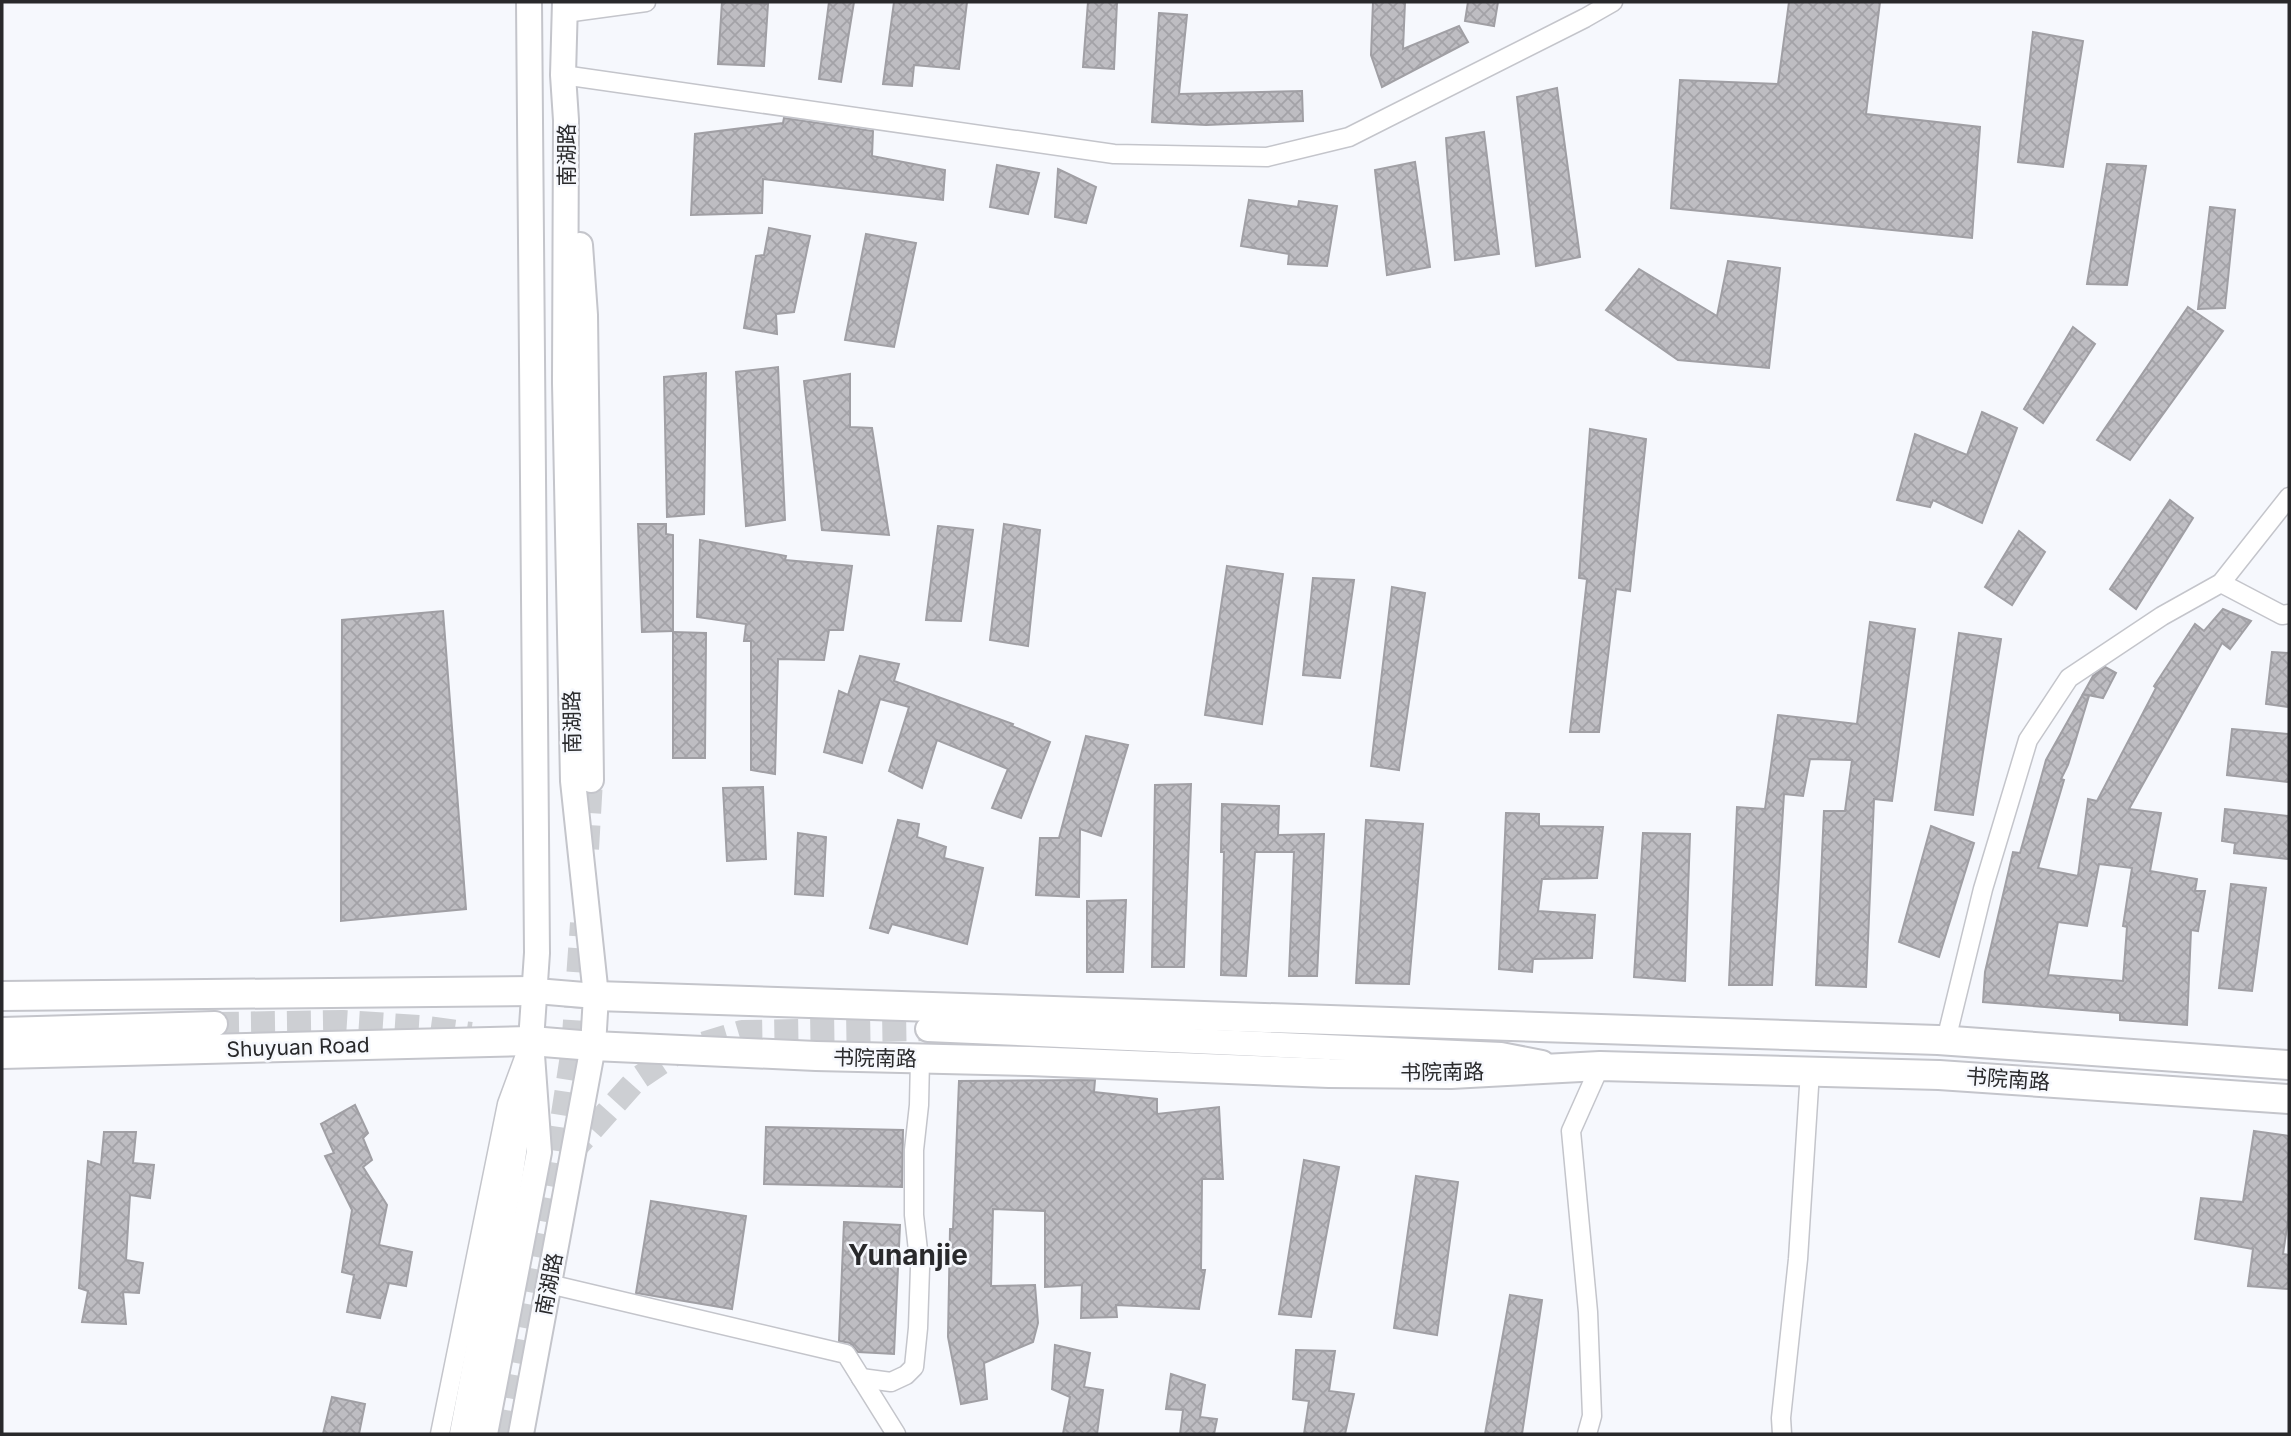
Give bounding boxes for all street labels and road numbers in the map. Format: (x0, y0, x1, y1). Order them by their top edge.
street label: 南湖路 (554, 124, 579, 187)
street label: 南湖路 (559, 690, 585, 754)
street label: Shuyuan Road (226, 1032, 370, 1062)
street label: 书院南路 (833, 1045, 917, 1071)
street label: 书院南路 (1400, 1059, 1484, 1085)
street label: 书院南路 (1965, 1064, 2051, 1094)
street label: 南湖路 (531, 1251, 567, 1317)

